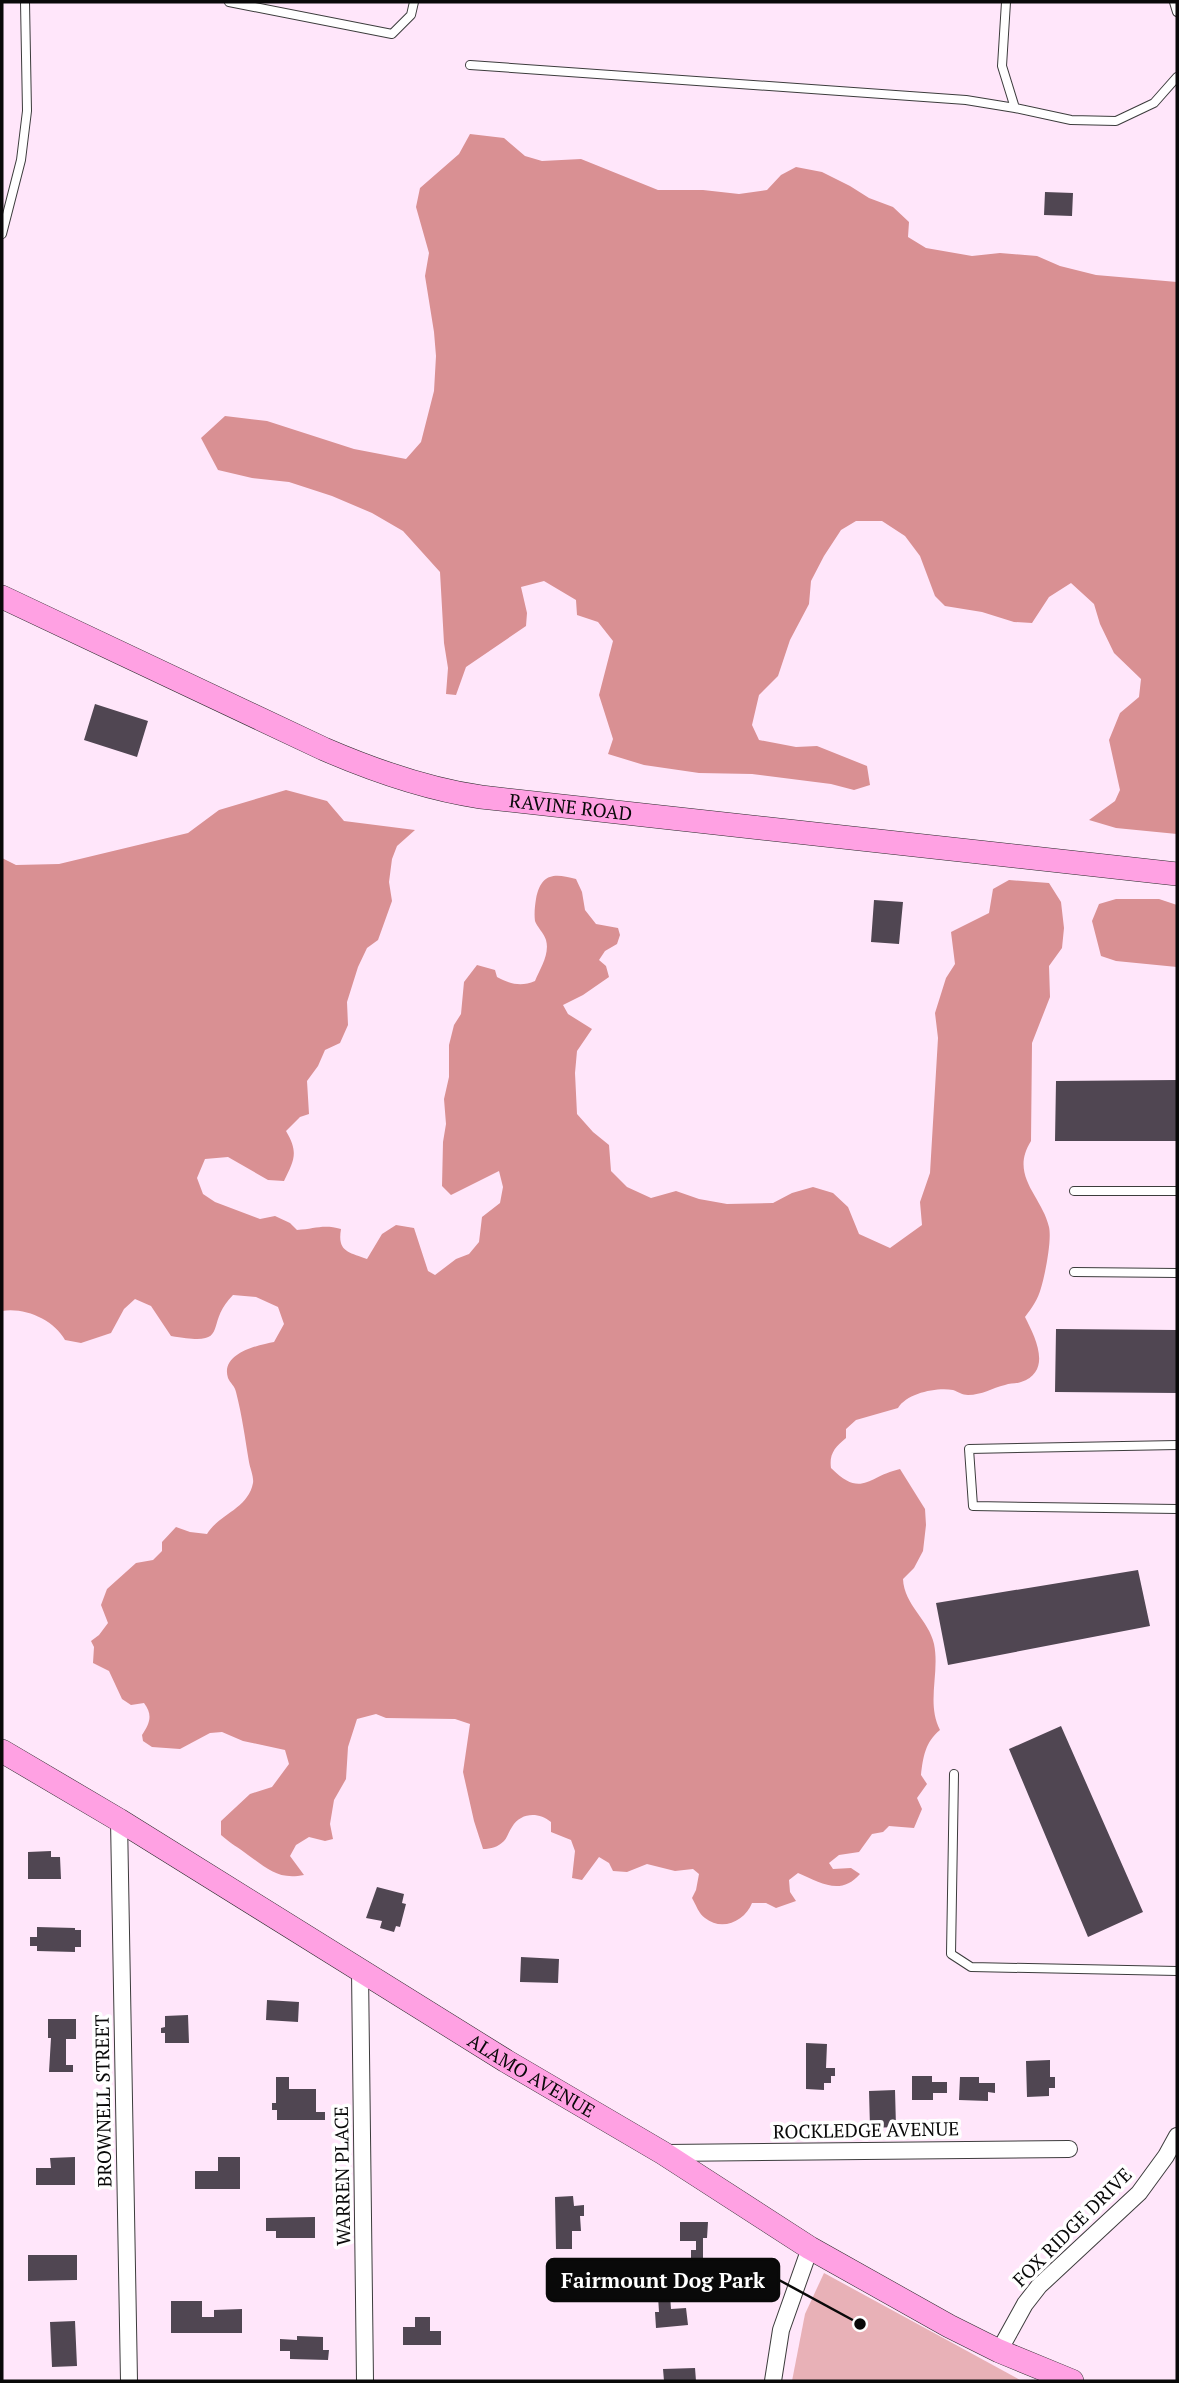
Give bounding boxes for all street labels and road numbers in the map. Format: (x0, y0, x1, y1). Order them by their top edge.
street label: RAVINE ROAD (508, 787, 634, 826)
street label: BROWNELL STREET (88, 2014, 117, 2188)
street label: ALAMO AVENUE (463, 2027, 600, 2123)
street label: WARREN PLACE (328, 2106, 355, 2246)
street label: ROCKLEDGE AVENUE (773, 2115, 959, 2144)
street label: FOX RIDGE DRIVE (1007, 2162, 1136, 2291)

